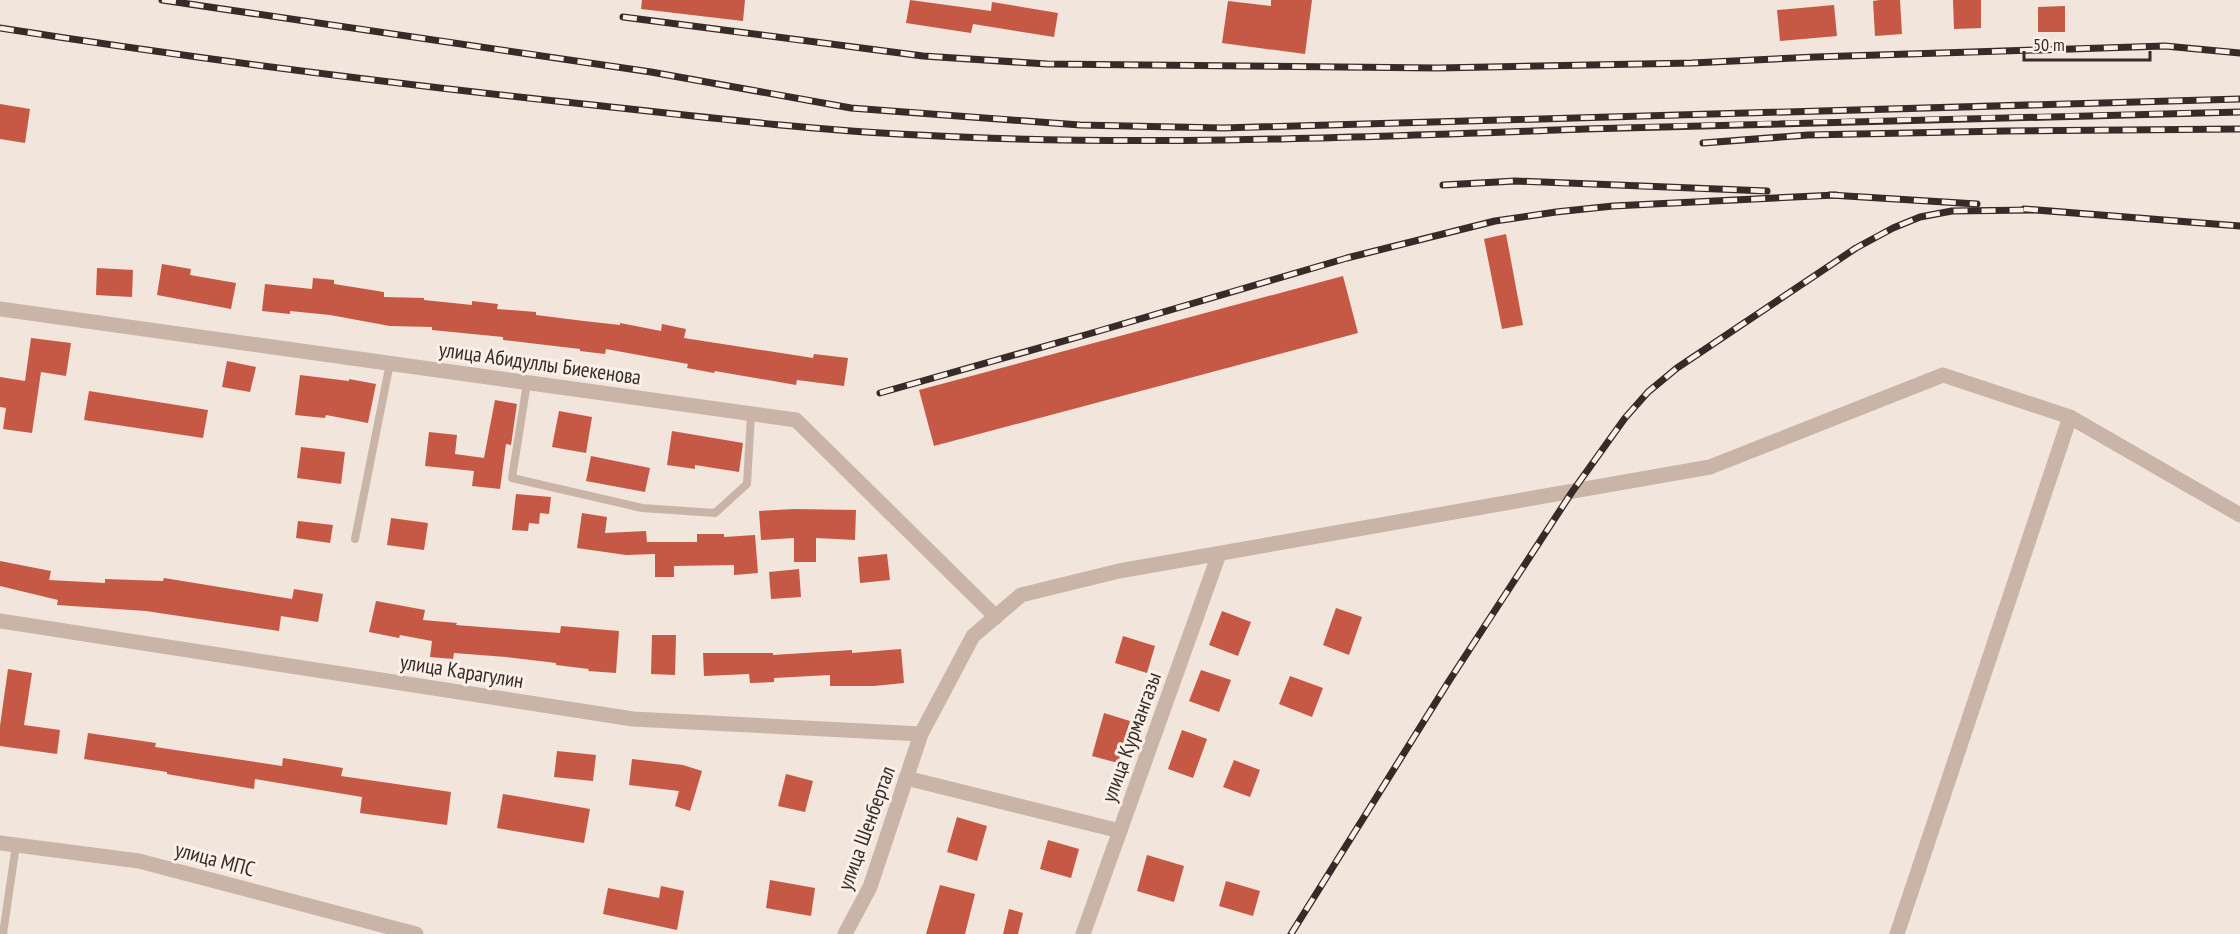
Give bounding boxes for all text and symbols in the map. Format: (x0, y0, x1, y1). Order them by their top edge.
scale bar (2024, 24, 2150, 62)
text: 50 m (2033, 33, 2065, 56)
street label: улица Абидуллы Биекенова (437, 335, 643, 391)
street label: улица Карагулин (398, 648, 526, 694)
street label: улица Курмангазы (1095, 668, 1167, 806)
street label: улица Шенбертал (831, 762, 901, 894)
street label: улица МПС (172, 835, 258, 883)

